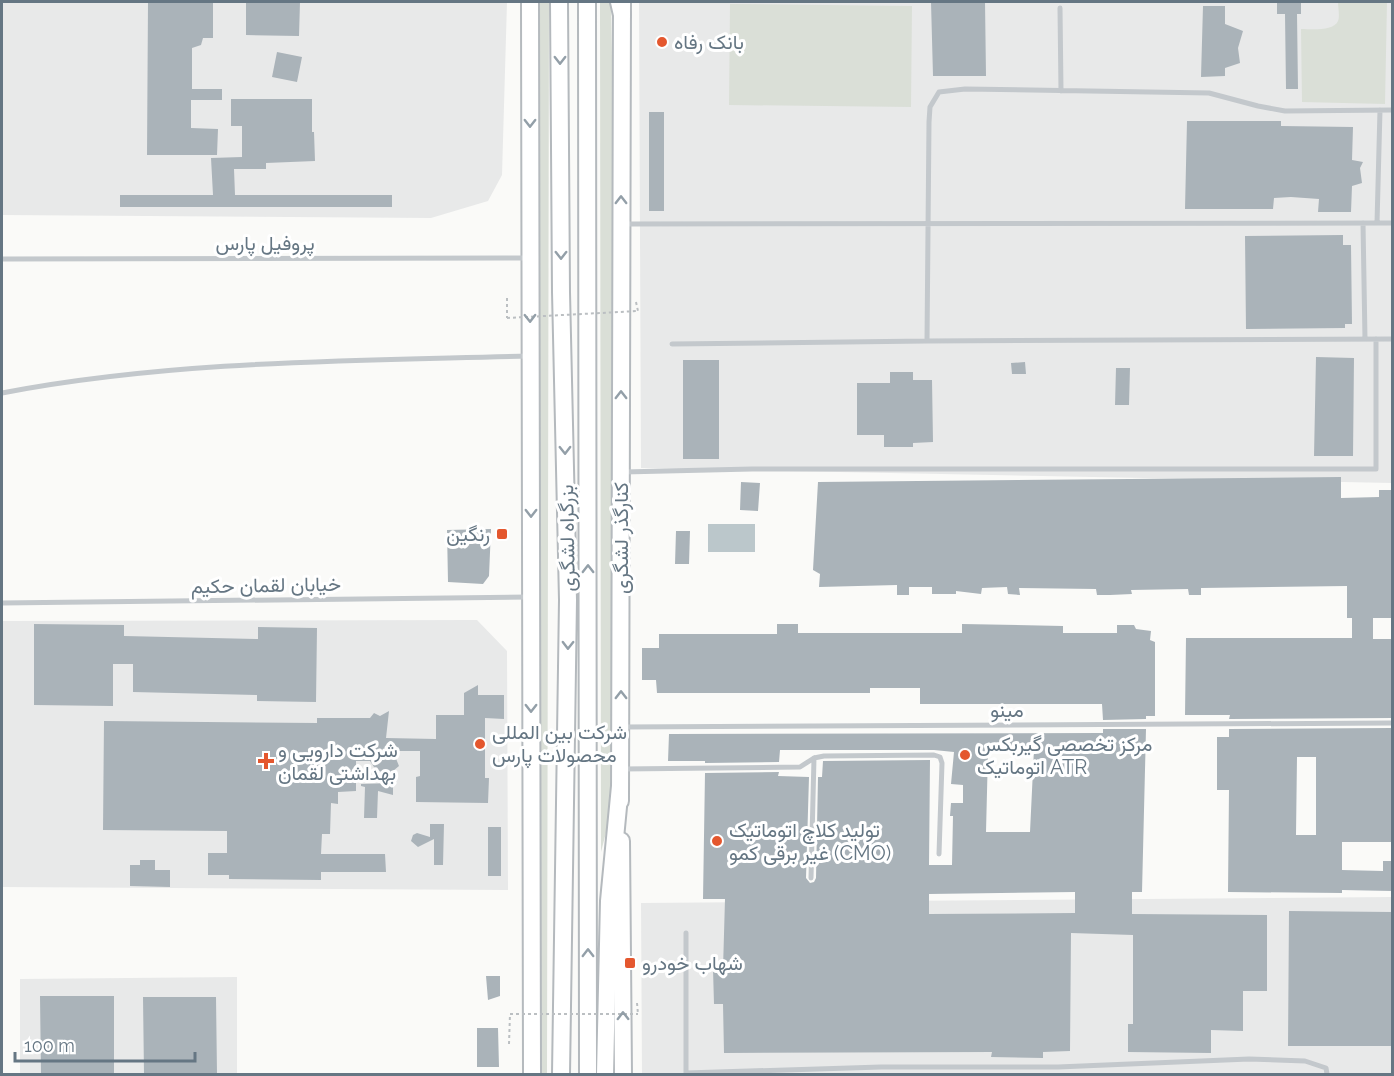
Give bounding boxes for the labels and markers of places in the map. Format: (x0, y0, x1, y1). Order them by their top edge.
place label: بانک رفاه (674, 30, 744, 55)
marker: بانک رفاه (655, 35, 669, 49)
place label: رنگین (446, 522, 490, 547)
marker: رنگین (495, 527, 509, 541)
place label: شرکت بین المللی محصولات پارس (492, 720, 627, 769)
place label: مرکز تخصصی گیربکس اتوماتیک ATR (977, 732, 1152, 780)
marker: شرکت بین المللی محصولات پارس (473, 737, 487, 751)
place label: شرکت دارویی و بهداشتی لقمان (278, 738, 398, 786)
marker: مرکز تخصصی گیربکس اتوماتیک ATR (958, 748, 972, 762)
marker: شرکت دارویی و بهداشتی لقمان (259, 754, 273, 768)
place label: تولید کلاچ اتوماتیک غیر برقی کمو (CMO) (729, 818, 891, 866)
marker: تولید کلاچ اتوماتیک غیر برقی کمو (CMO) (710, 834, 724, 848)
place label: شهاب خودرو (642, 951, 743, 976)
marker: شهاب خودرو (623, 956, 637, 970)

